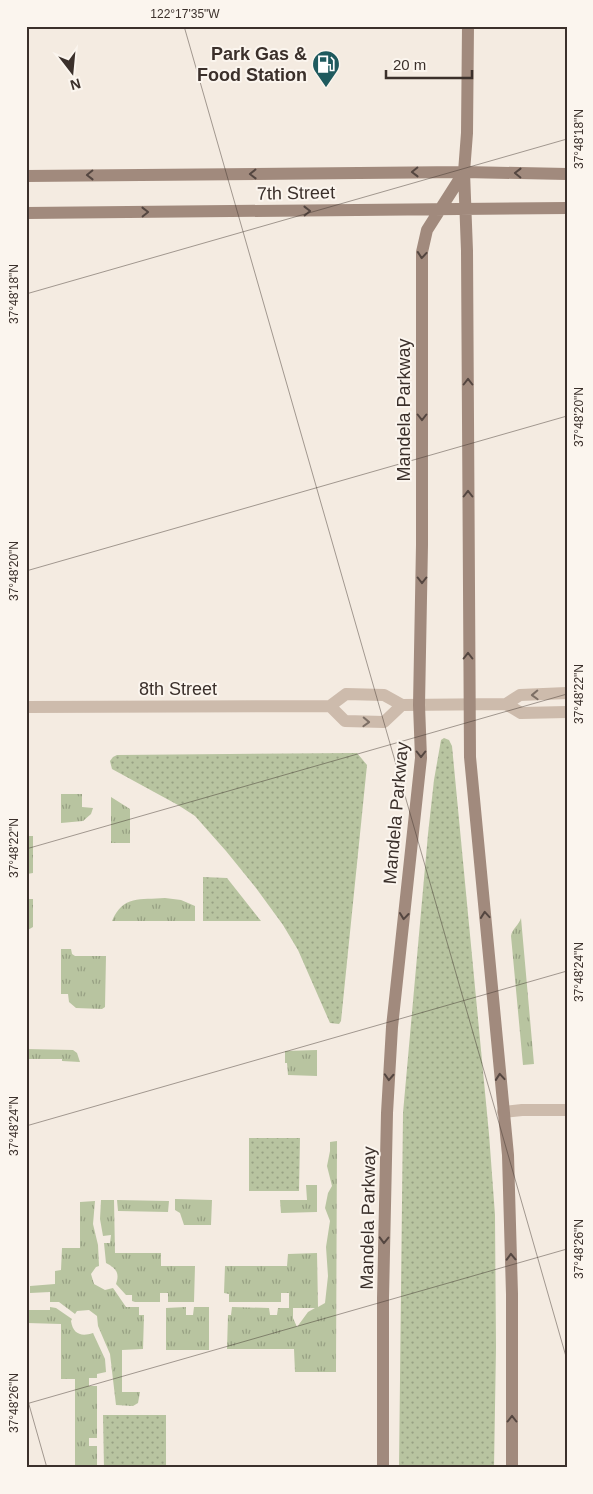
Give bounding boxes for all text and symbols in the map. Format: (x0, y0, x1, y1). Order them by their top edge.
text: 122°17'35"W (150, 7, 220, 21)
place label: Park Gas & Food Station (197, 44, 307, 85)
north arrow (48, 48, 98, 98)
scale bar (386, 48, 472, 80)
fuel station icon: Park Gas & Food Station (311, 49, 341, 88)
text: 20 m (393, 56, 426, 73)
text: N (69, 75, 83, 94)
text: 37°48'18"N (572, 109, 586, 169)
one-way arrow (411, 167, 418, 177)
one-way arrow (514, 168, 522, 178)
one-way arrow (248, 169, 256, 179)
one-way arrow (86, 170, 94, 181)
street label: 7th Street (257, 182, 335, 204)
one-way arrow (304, 206, 312, 216)
one-way arrow (142, 207, 149, 217)
one-way arrow (417, 251, 428, 259)
text: 37°48'18"N (7, 264, 21, 324)
street label: Mandela Parkway (394, 338, 414, 482)
one-way arrow (463, 377, 473, 385)
text: 37°48'20"N (572, 387, 586, 447)
one-way arrow (417, 414, 427, 421)
one-way arrow (463, 489, 473, 497)
text: 37°48'20"N (7, 541, 21, 601)
one-way arrow (417, 576, 427, 584)
one-way arrow (463, 652, 473, 660)
text: 37°48'22"N (572, 664, 586, 724)
street label: 8th Street (139, 679, 217, 699)
one-way arrow (531, 689, 539, 700)
one-way arrow (362, 716, 370, 727)
street label: Mandela Parkway (380, 741, 412, 885)
one-way arrow (415, 750, 426, 758)
text: 37°48'22"N (7, 818, 21, 878)
one-way arrow (480, 911, 491, 919)
one-way arrow (399, 912, 410, 920)
text: 37°48'24"N (572, 942, 586, 1002)
one-way arrow (494, 1073, 505, 1081)
one-way arrow (384, 1074, 395, 1082)
text: 37°48'24"N (7, 1096, 21, 1156)
street label: Mandela Parkway (357, 1146, 379, 1290)
text: 37°48'26"N (572, 1219, 586, 1279)
one-way arrow (379, 1236, 389, 1244)
one-way arrow (505, 1252, 516, 1260)
text: 37°48'26"N (7, 1373, 21, 1433)
one-way arrow (507, 1415, 517, 1422)

